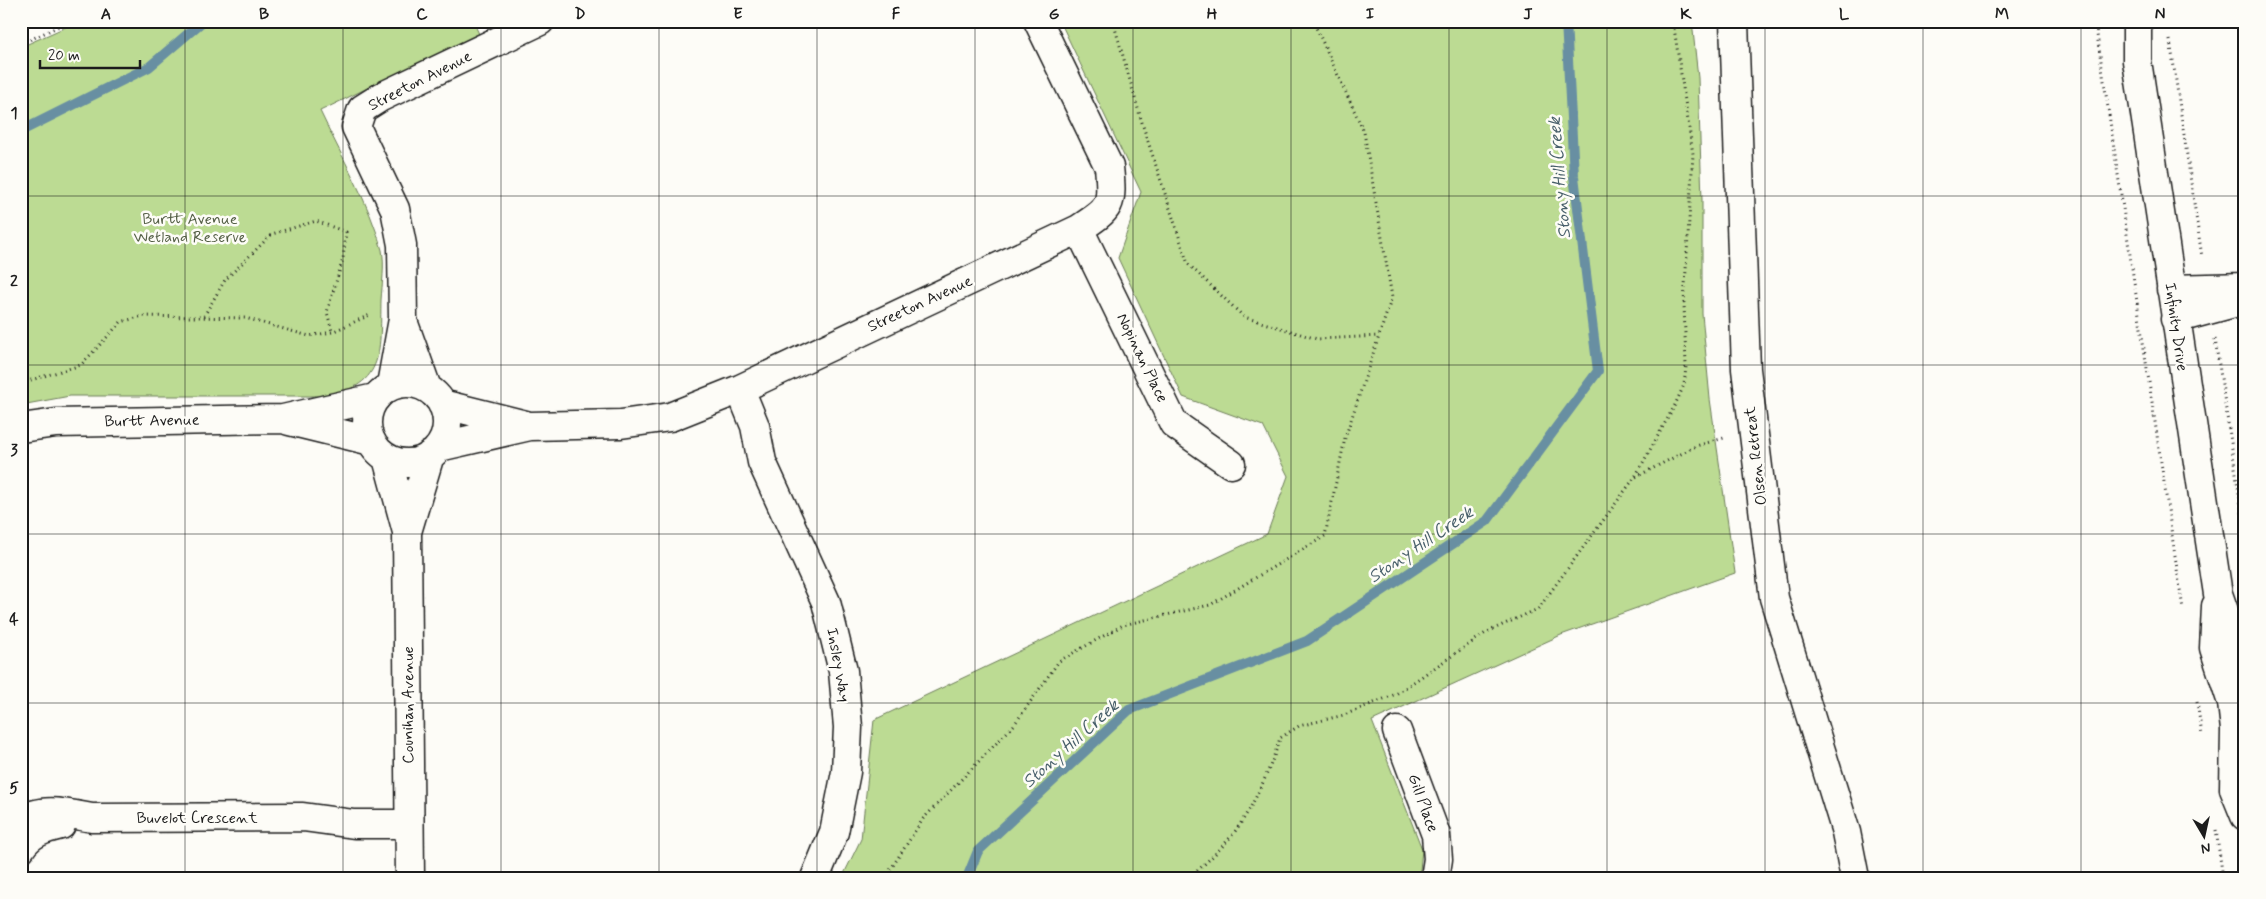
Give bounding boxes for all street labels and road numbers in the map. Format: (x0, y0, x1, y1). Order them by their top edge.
street label: Streeton Avenue (365, 46, 476, 116)
street label: Streeton Avenue (864, 270, 976, 338)
street label: Infinity Drive (2159, 281, 2193, 373)
street label: Nopinan Place (1111, 310, 1173, 406)
street label: Olsen Retreat (1739, 405, 1772, 507)
street label: Burtt Avenue (104, 410, 200, 432)
street label: Insley Way (821, 626, 855, 704)
street label: Counihan Avenue (398, 646, 419, 764)
street label: Gill Place (1403, 771, 1443, 835)
street label: Buvelot Crescent (136, 808, 258, 829)

